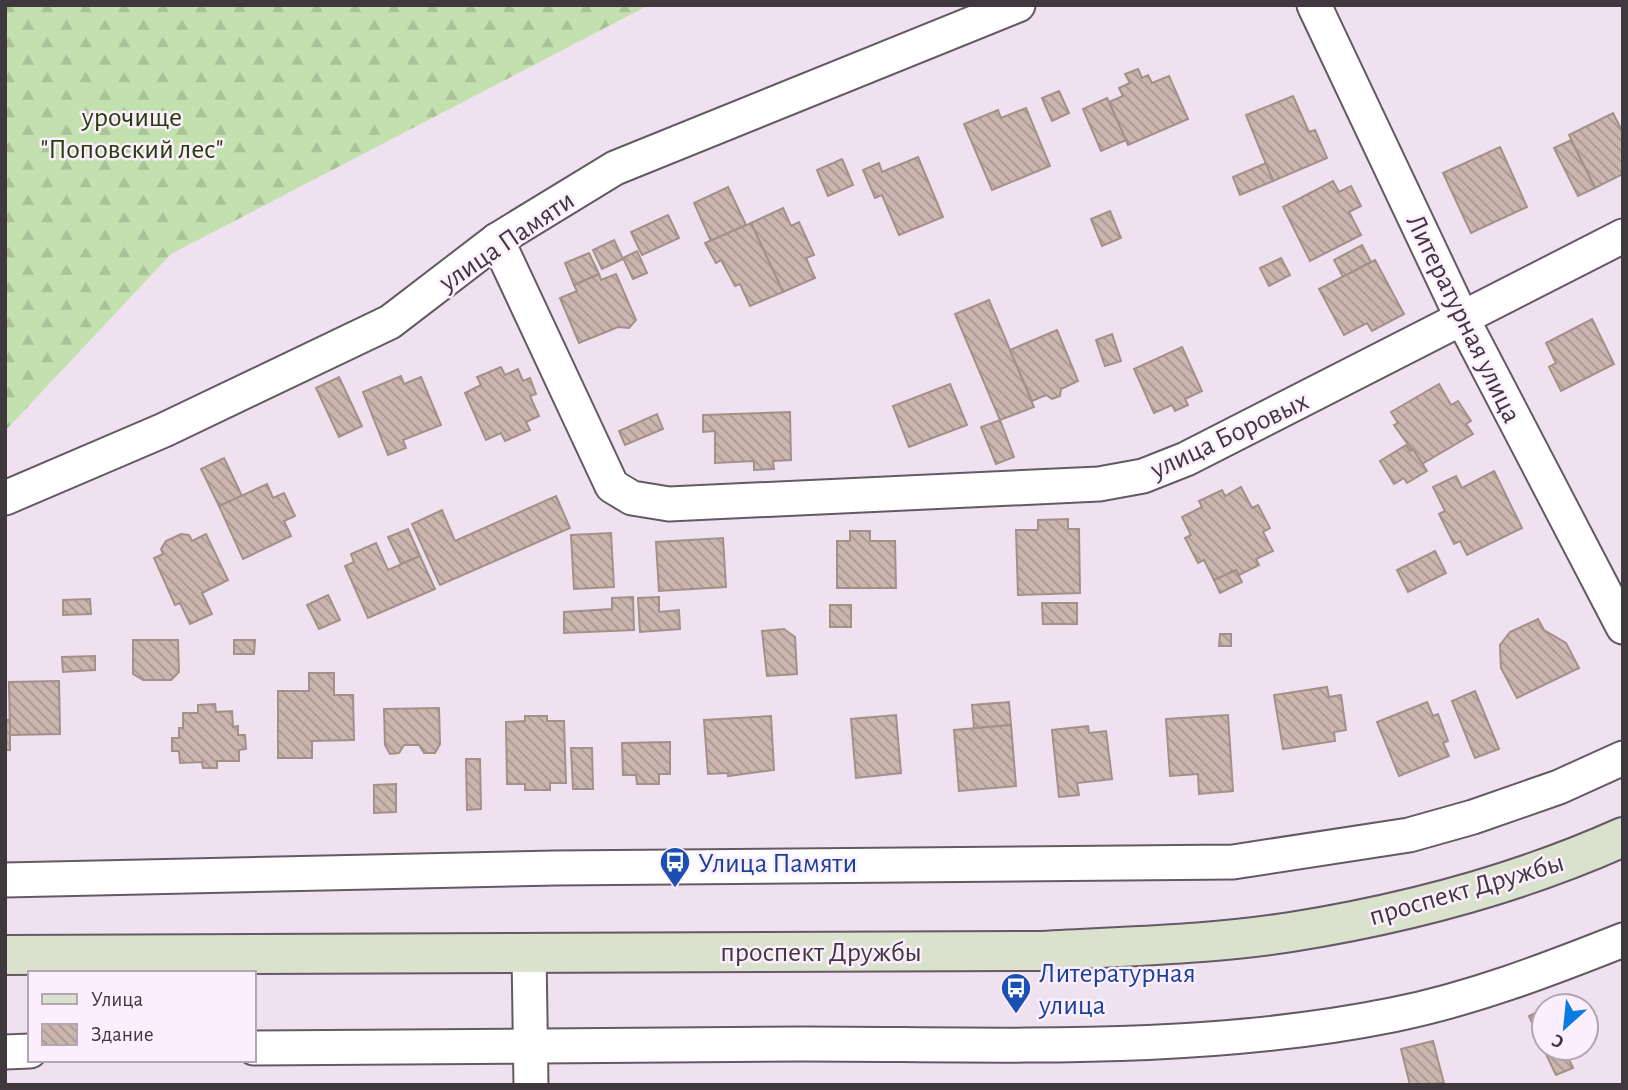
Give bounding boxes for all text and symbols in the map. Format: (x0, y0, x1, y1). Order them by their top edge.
park label: урочище "Поповский лес" (41, 104, 223, 164)
street label: улица Памяти (434, 186, 580, 298)
street label: Литературная улица (1401, 210, 1526, 428)
street label: улица Боровых (1146, 387, 1313, 485)
bus stop icon: Улица Памяти (658, 845, 692, 889)
street label: проспект Дружбы (1366, 849, 1567, 931)
place label: Улица Памяти (698, 850, 857, 878)
street label: проспект Дружбы (720, 939, 922, 967)
place label: Литературная улица (1038, 960, 1196, 1020)
legend (28, 971, 256, 1062)
bus stop icon: Литературная улица (999, 971, 1033, 1015)
text: Улица (91, 989, 144, 1010)
north arrow (1530, 992, 1600, 1062)
text: Здание (91, 1024, 154, 1045)
text: С (1549, 1030, 1567, 1052)

